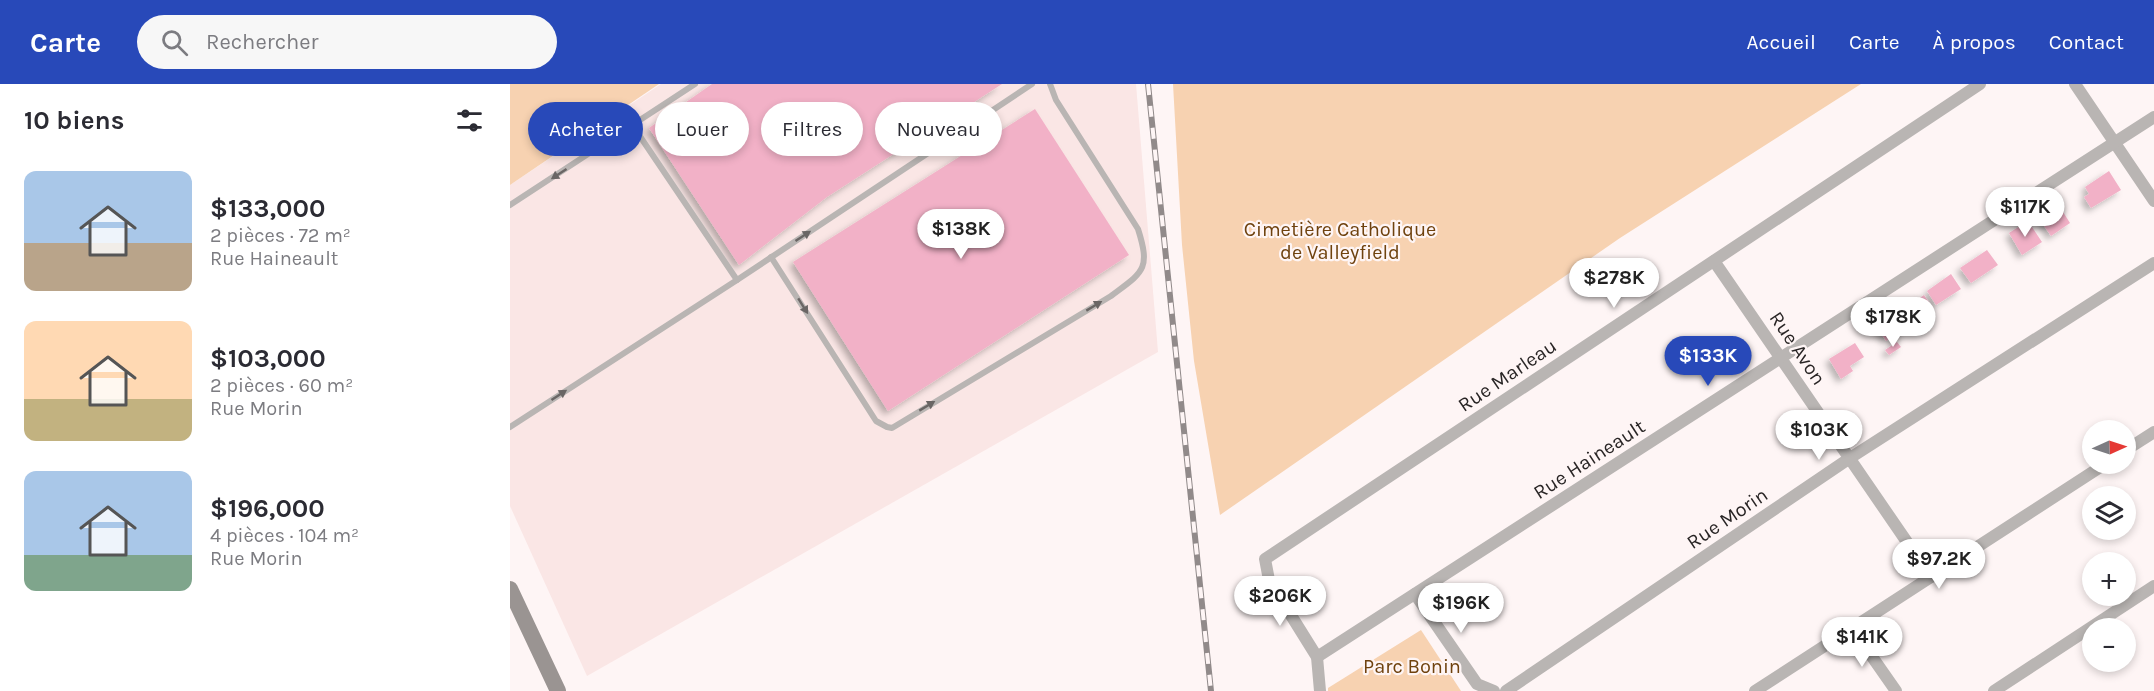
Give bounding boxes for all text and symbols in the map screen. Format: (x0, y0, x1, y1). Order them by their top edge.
search box (137, 15, 557, 69)
text: Carte (30, 26, 101, 59)
icon: search (158, 26, 191, 59)
text: Rechercher (206, 29, 319, 55)
text: Accueil (1747, 30, 1816, 54)
text: Carte (1849, 30, 1900, 54)
text: À propos (1933, 30, 2016, 54)
text: Contact (2049, 30, 2124, 54)
chip: Acheter (528, 102, 643, 156)
chip: Louer (655, 102, 749, 156)
chip: Filtres (761, 102, 863, 156)
chip: Nouveau (875, 102, 1002, 156)
icon: filters (453, 104, 486, 137)
text: 10 biens (24, 105, 124, 136)
one-way arrow (551, 168, 567, 179)
pin: $117K (1983, 187, 2067, 238)
text: $133,000 (210, 193, 325, 224)
icon: home (72, 195, 144, 267)
text: $117K (1999, 195, 2051, 218)
pin: $138K (919, 209, 1003, 260)
text: $138K (931, 217, 991, 240)
park label: Cimetière Catholique de Valleyfield (1244, 218, 1436, 264)
text: 2 pièces · 72 m² (210, 224, 351, 247)
one-way arrow (795, 230, 811, 241)
text: Rue Haineault (210, 247, 338, 270)
pin: $278K (1572, 258, 1656, 309)
text: $278K (1583, 266, 1645, 289)
pin: $178K (1851, 297, 1935, 348)
one-way arrow (797, 298, 808, 314)
one-way arrow (1086, 300, 1102, 311)
text: $178K (1865, 305, 1921, 328)
street label: Rue Avon (1765, 307, 1830, 389)
street label: Rue Marleau (1454, 334, 1561, 417)
pin: $133K (1666, 336, 1750, 387)
text: $103,000 (210, 343, 326, 374)
text: $133K (1679, 344, 1737, 367)
icon: home (72, 345, 144, 417)
text: 2 pièces · 60 m² (210, 374, 353, 397)
one-way arrow (551, 390, 567, 401)
text: Rue Morin (210, 397, 303, 420)
one-way arrow (919, 401, 935, 412)
pin: $103K (1777, 410, 1861, 461)
street label: Rue Haineault (1529, 415, 1650, 504)
text: $103K (1789, 418, 1849, 441)
north arrow (2082, 420, 2136, 474)
map controls (2082, 420, 2136, 672)
street label: Rue Morin (1682, 483, 1772, 554)
button: layers (2082, 486, 2136, 540)
text: $196,000 (210, 493, 325, 524)
icon: home (72, 495, 144, 567)
text: 4 pièces · 104 m² (210, 524, 359, 547)
pin: $97.2K (1890, 539, 1988, 590)
text: Rue Morin (210, 547, 303, 570)
text: $97.2K (1906, 547, 1972, 570)
button: + (2082, 552, 2136, 606)
pin: $206K (1238, 576, 1322, 627)
pin: $196K (1419, 583, 1503, 634)
text: $206K (1248, 584, 1312, 607)
text: $196K (1432, 591, 1490, 614)
pin: $141K (1820, 617, 1904, 668)
button: − (2082, 618, 2136, 672)
text: $141K (1835, 625, 1889, 648)
park label: Parc Bonin (1363, 655, 1461, 678)

